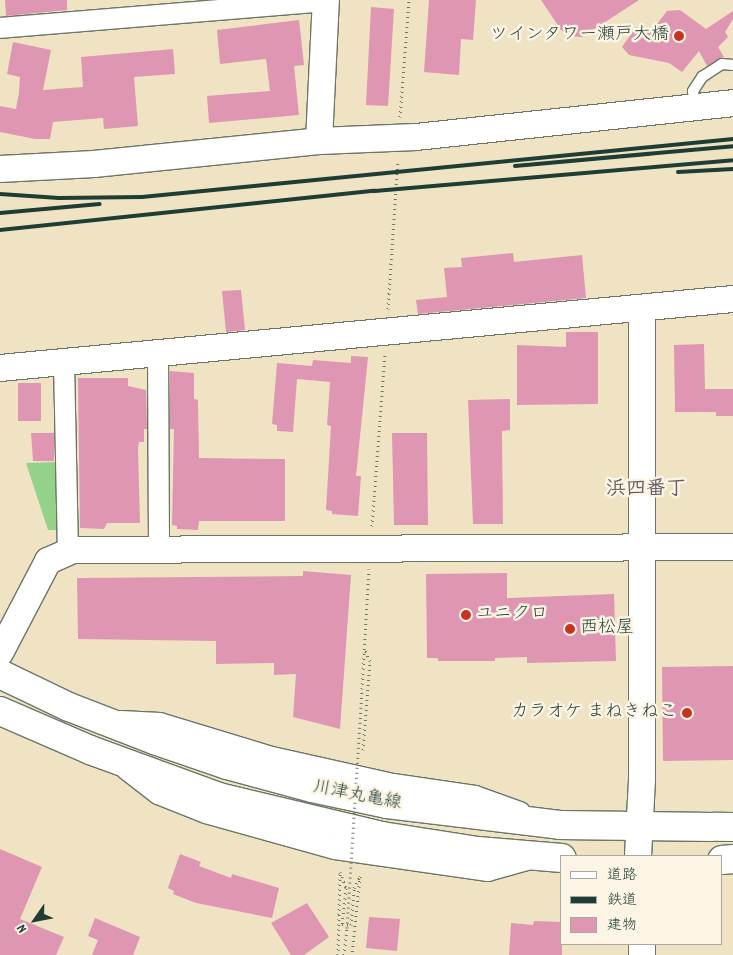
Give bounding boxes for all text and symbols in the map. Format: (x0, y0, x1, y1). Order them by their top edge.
place label: ツインタワー瀬戸大橋 (489, 25, 669, 47)
marker: ツインタワー瀬戸大橋 (673, 30, 685, 42)
district label: 浜四番丁 (606, 478, 686, 502)
place label: ユニクロ (476, 604, 548, 626)
marker: ユニクロ (460, 609, 472, 621)
place label: 西松屋 (580, 618, 634, 640)
marker: 西松屋 (564, 623, 576, 635)
place label: カラオケ まねきねこ (511, 702, 677, 724)
marker: カラオケ まねきねこ (681, 707, 693, 719)
street label: 川津丸亀線 (311, 778, 403, 816)
legend (560, 855, 723, 945)
text: 道路 (607, 865, 637, 887)
text: 鉄道 (607, 890, 637, 912)
north arrow (10, 895, 60, 945)
text: 建物 (607, 915, 637, 937)
text: N (12, 920, 33, 937)

